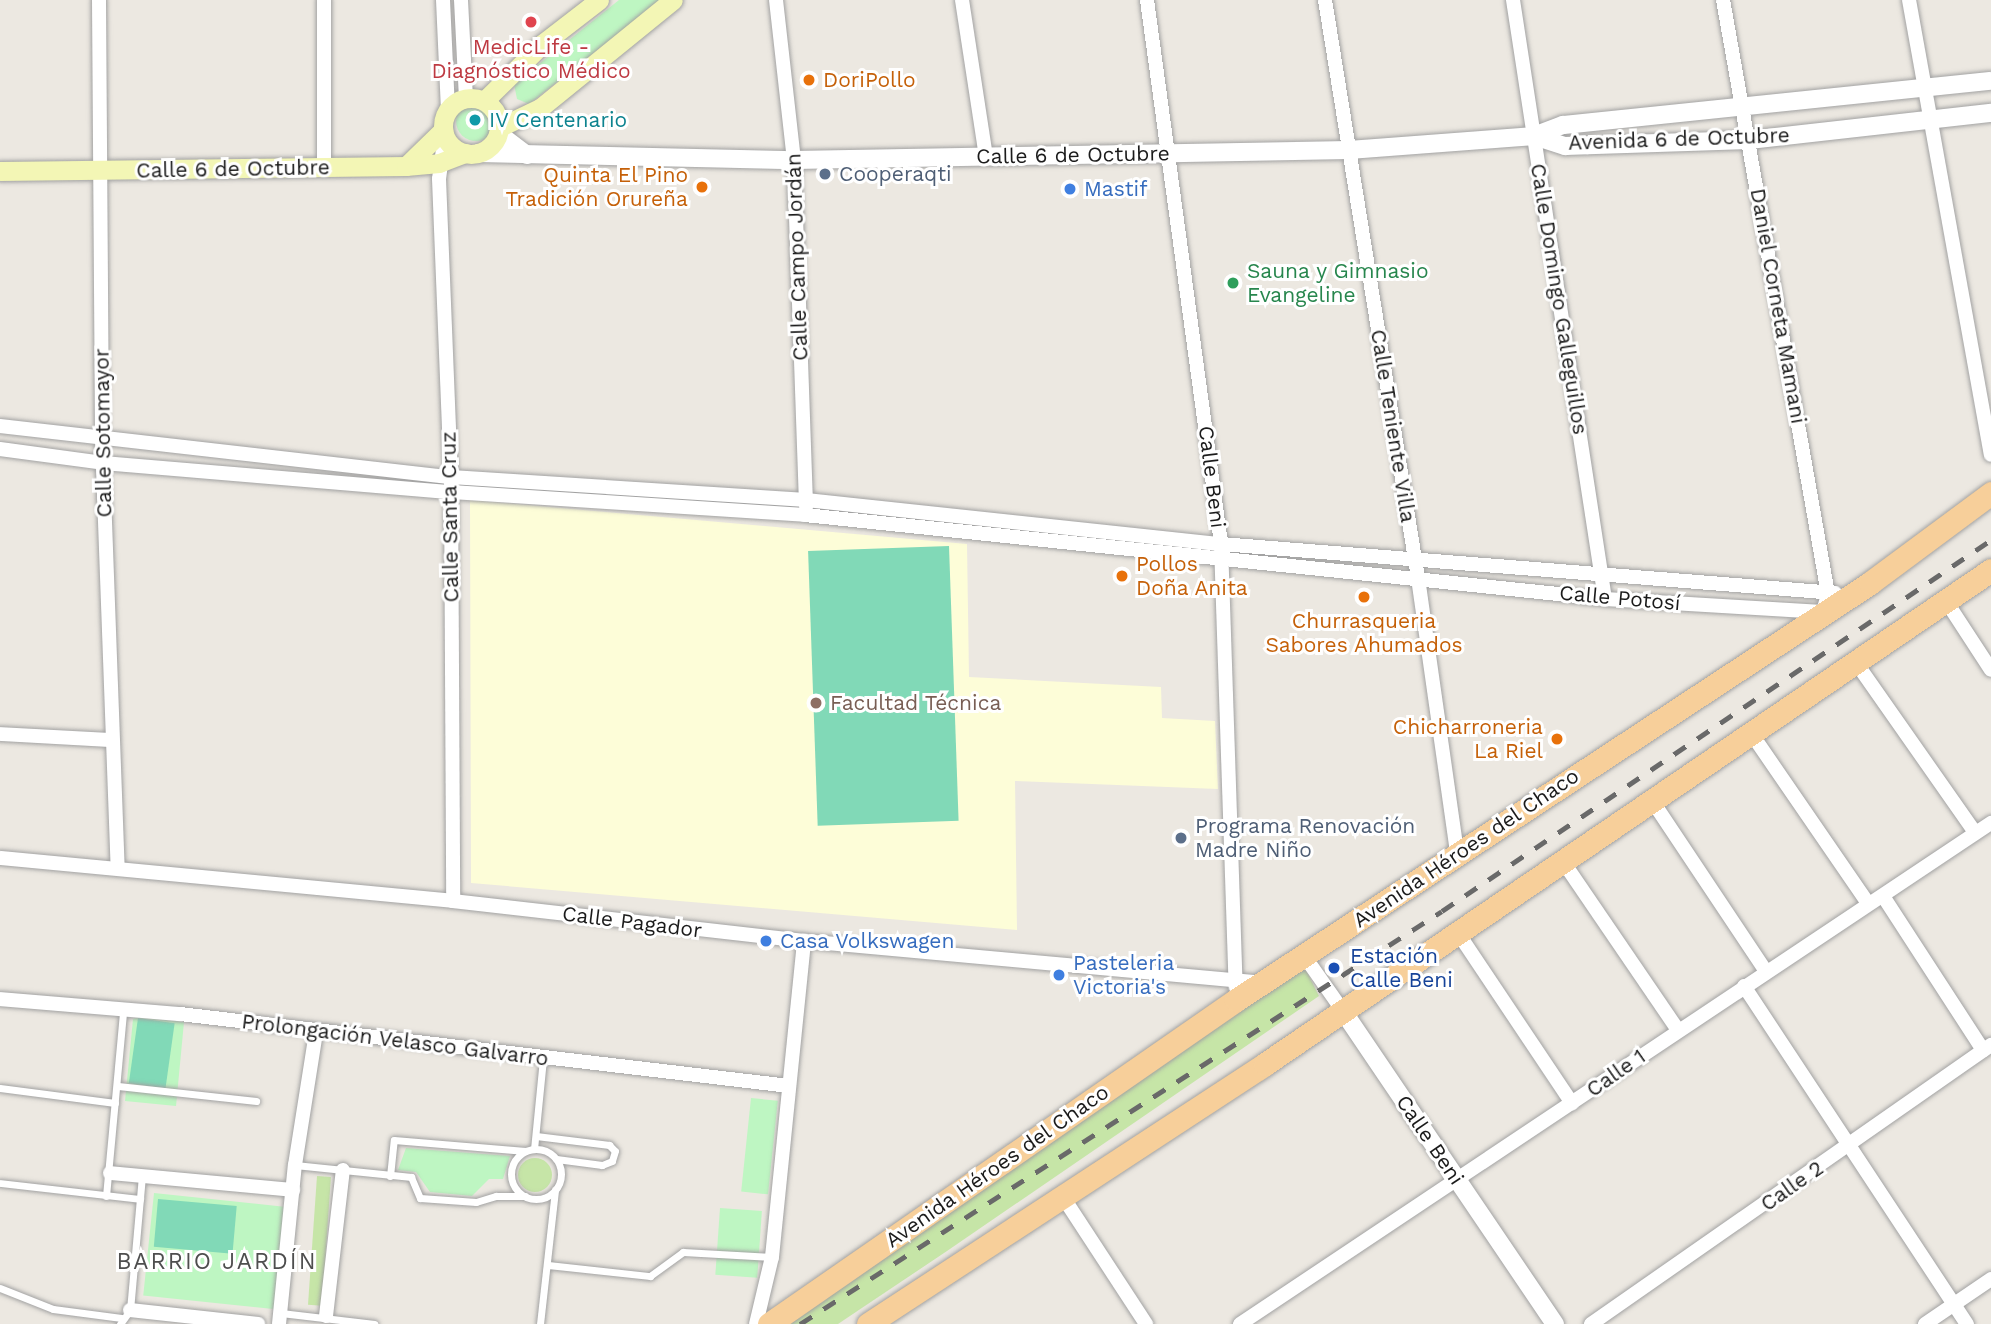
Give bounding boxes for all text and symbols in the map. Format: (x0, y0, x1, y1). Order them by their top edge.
marker: MedicLife - Diagnóstico Médico (521, 12, 541, 32)
place label: MedicLife - Diagnóstico Médico (431, 34, 631, 84)
place label: DoriPollo (823, 67, 916, 93)
marker: DoriPollo (801, 72, 817, 88)
place label: IV Centenario (489, 107, 628, 133)
marker: IV Centenario (467, 112, 483, 128)
street label: Avenida 6 de Octubre (1568, 123, 1790, 155)
street label: Calle 6 de Octubre (976, 141, 1170, 169)
street label: Calle Campo Jordán (781, 152, 813, 362)
street label: Calle 6 de Octubre (136, 155, 330, 183)
place label: Cooperaqti (839, 161, 952, 187)
place label: Quinta El Pino Tradición Orureña (505, 162, 688, 212)
street label: Calle Domingo Galleguillos (1525, 162, 1593, 436)
marker: Cooperaqti (817, 166, 833, 182)
place label: Mastif (1084, 176, 1147, 202)
marker: Quinta El Pino Tradición Orureña (694, 179, 710, 195)
marker: Mastif (1062, 181, 1078, 197)
street label: Daniel Corneta Mamani (1745, 186, 1811, 426)
place label: Sauna y Gimnasio Evangeline (1247, 258, 1430, 308)
marker: Sauna y Gimnasio Evangeline (1225, 275, 1241, 291)
street label: Calle Teniente Villa (1365, 327, 1421, 525)
street label: Calle Sotomayor (89, 348, 117, 518)
street label: Calle Beni (1193, 424, 1231, 530)
street label: Calle Santa Cruz (436, 431, 464, 603)
place label: Pollos Doña Anita (1136, 551, 1249, 601)
marker: Pollos Doña Anita (1114, 568, 1130, 584)
street label: Calle Potosí (1558, 580, 1682, 616)
marker: Churrasqueria Sabores Ahumados (1356, 589, 1372, 605)
place label: Churrasqueria Sabores Ahumados (1265, 608, 1463, 658)
place label: Facultad Técnica (830, 690, 1002, 716)
marker: Facultad Técnica (808, 695, 824, 711)
place label: Chicharroneria La Riel (1393, 714, 1543, 764)
marker: Chicharroneria La Riel (1549, 731, 1565, 747)
street label: Avenida Héroes del Chaco (1348, 763, 1584, 933)
place label: Programa Renovación Madre Niño (1195, 813, 1416, 863)
marker: Programa Renovación Madre Niño (1173, 830, 1189, 846)
street label: Calle Pagador (561, 901, 703, 943)
place label: Casa Volkswagen (780, 928, 956, 954)
marker: Casa Volkswagen (758, 933, 774, 949)
place label: Estación Calle Beni (1350, 943, 1453, 993)
place label: Pasteleria Victoria's (1073, 950, 1174, 1000)
marker: Estación Calle Beni (1324, 958, 1344, 978)
marker: Pasteleria Victoria's (1051, 967, 1067, 983)
street label: Prolongación Velasco Galvarro (240, 1009, 550, 1071)
street label: Calle 1 (1581, 1044, 1651, 1102)
street label: Avenida Héroes del Chaco (880, 1079, 1114, 1253)
street label: Calle Beni (1391, 1090, 1469, 1190)
street label: Calle 2 (1756, 1155, 1828, 1217)
district label: BARRIO JARDÍN (118, 1248, 316, 1276)

